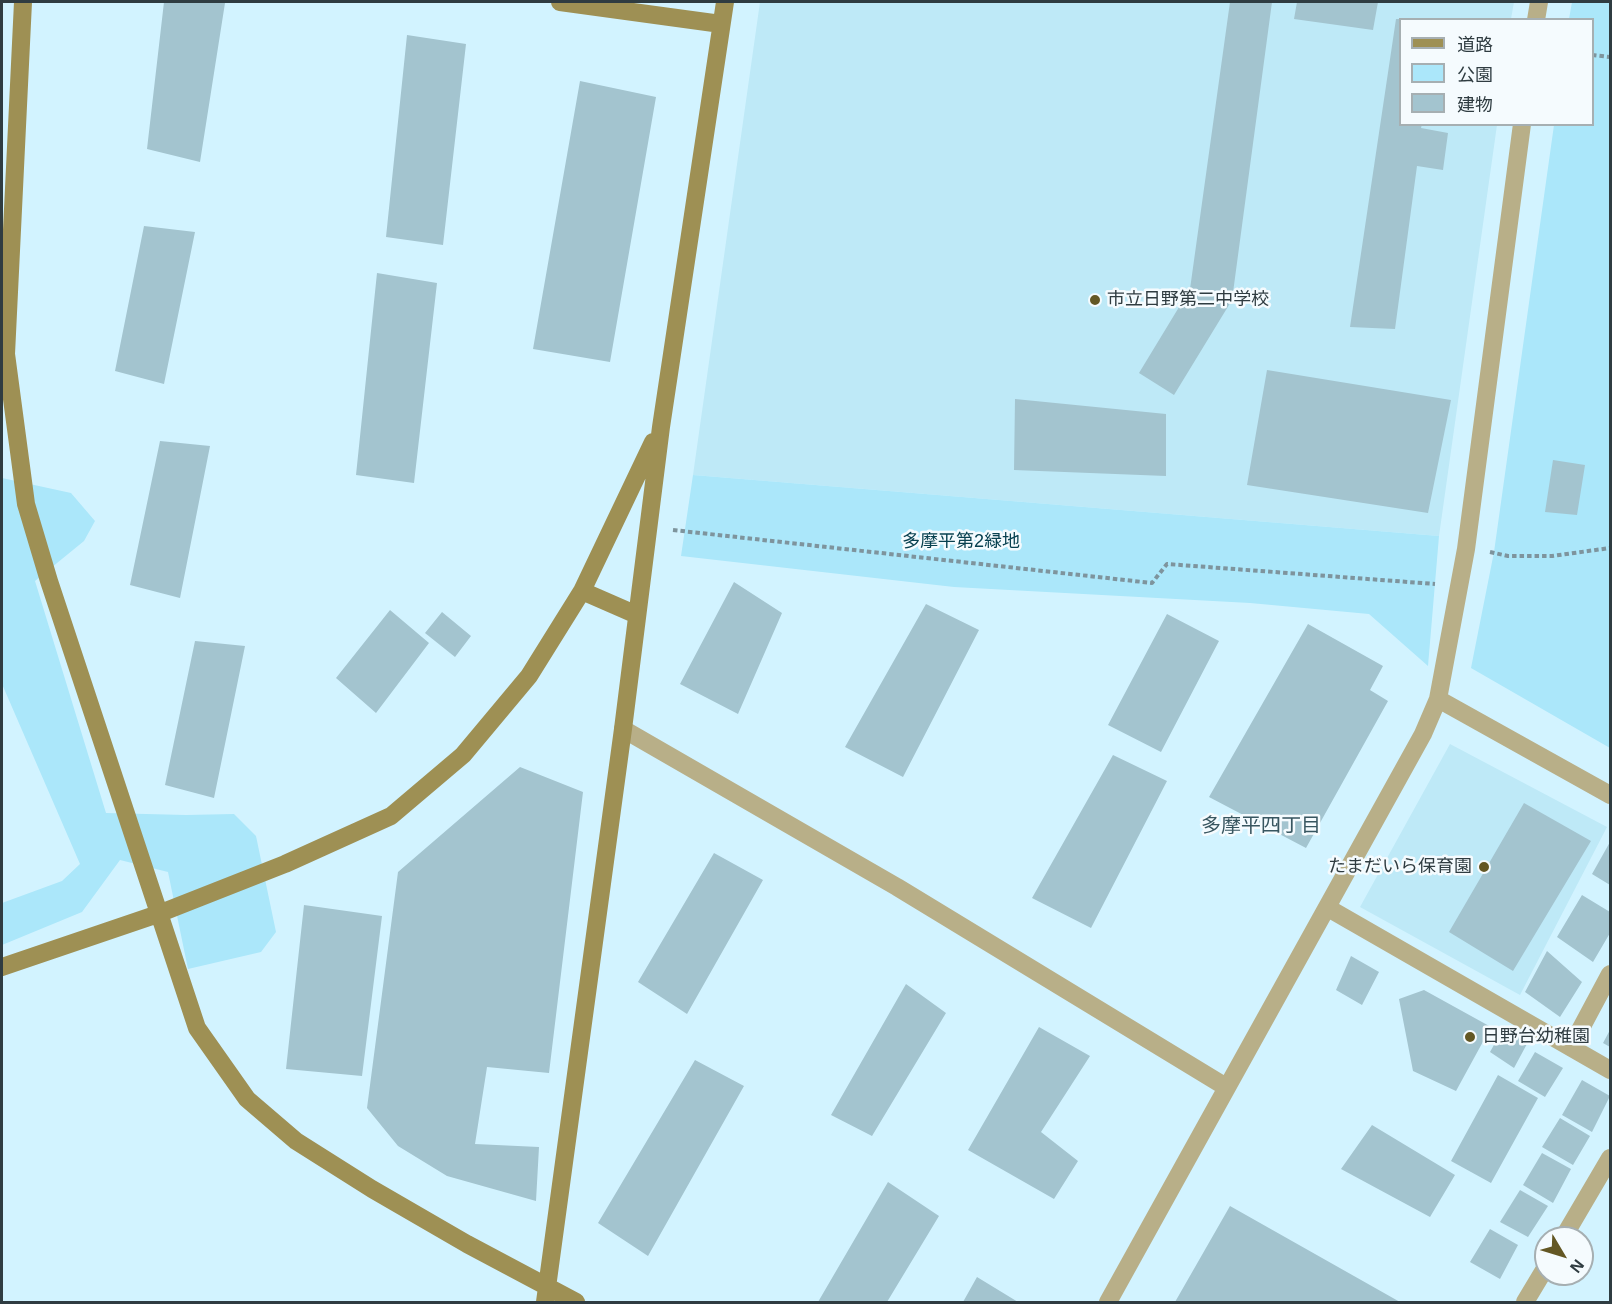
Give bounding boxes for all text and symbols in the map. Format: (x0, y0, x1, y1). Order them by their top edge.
legend (1399, 18, 1594, 126)
text: 道路 (1457, 35, 1493, 55)
text: 公園 (1457, 65, 1493, 85)
text: 建物 (1457, 95, 1493, 115)
place label: 市立日野第二中学校 (1107, 289, 1269, 311)
marker: 市立日野第二中学校 (1088, 293, 1102, 307)
park label: 多摩平第2緑地 (902, 531, 1020, 553)
district label: 多摩平四丁目 (1201, 814, 1321, 838)
place label: たまだいら保育園 (1328, 856, 1472, 878)
marker: たまだいら保育園 (1477, 860, 1491, 874)
place label: 日野台幼稚園 (1482, 1026, 1590, 1048)
marker: 日野台幼稚園 (1463, 1030, 1477, 1044)
north arrow (1534, 1226, 1594, 1286)
text: N (1567, 1256, 1587, 1276)

